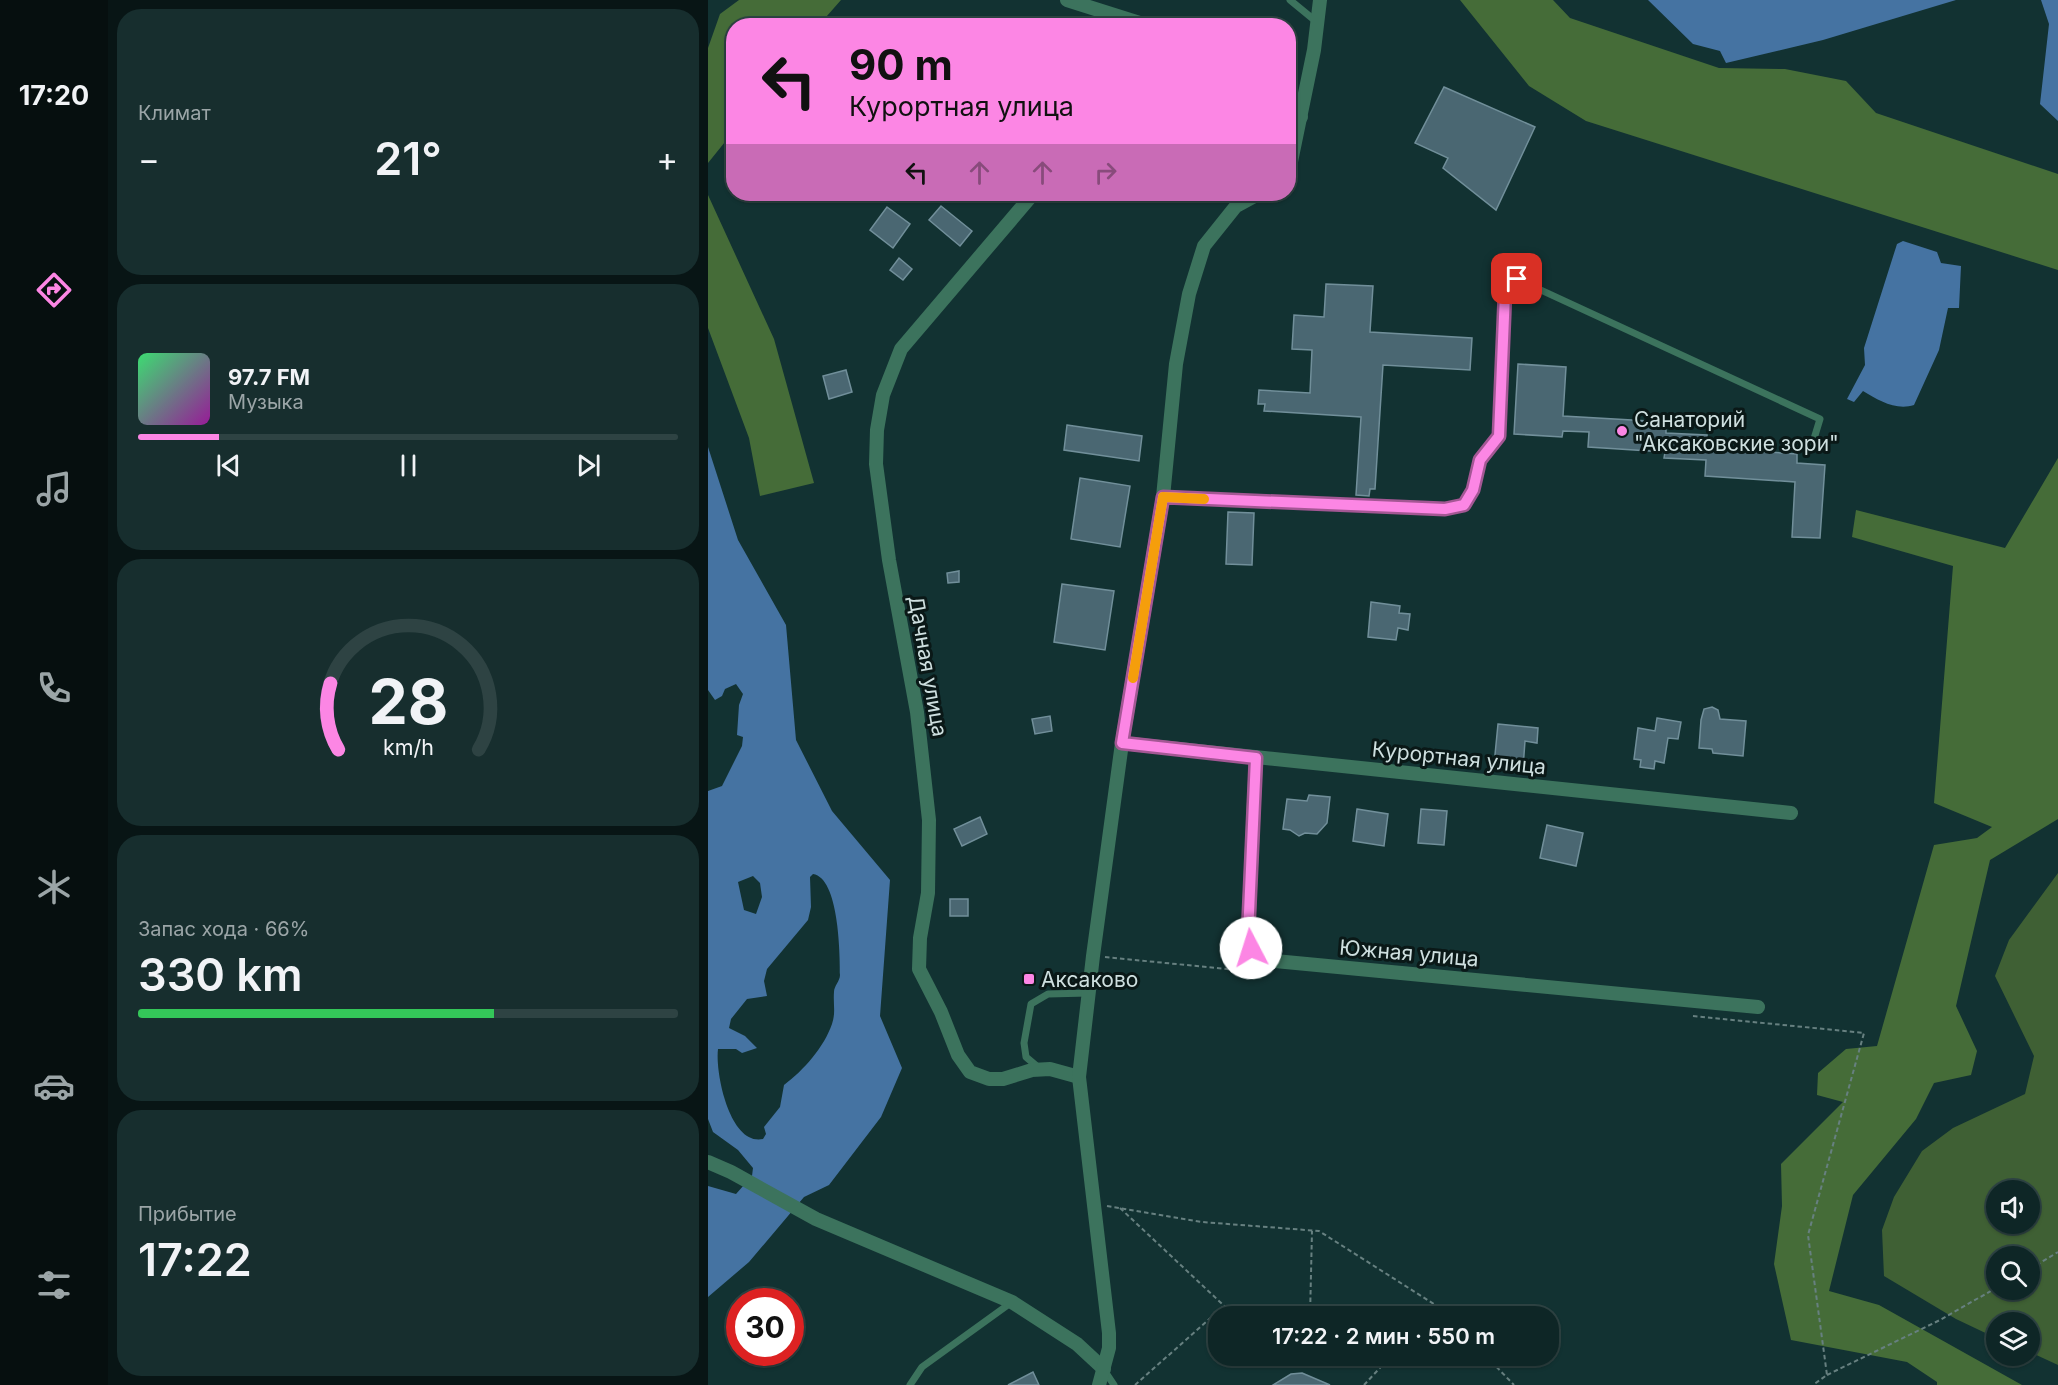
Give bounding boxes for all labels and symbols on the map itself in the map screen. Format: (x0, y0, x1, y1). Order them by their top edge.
pin (1491, 253, 1542, 304)
place label: Санаторий "Аксаковские зори" (1634, 407, 1839, 456)
marker: Санаторий "Аксаковские зори" (1615, 424, 1629, 438)
street label: Дачная улица (903, 594, 953, 738)
street label: Курортная улица (1371, 736, 1547, 780)
position arrow (1219, 916, 1283, 980)
street label: Южная улица (1338, 934, 1480, 972)
place label: Аксаково (1041, 967, 1138, 992)
marker: Аксаково (1022, 972, 1036, 986)
speed limit sign: 30 (726, 1288, 804, 1366)

